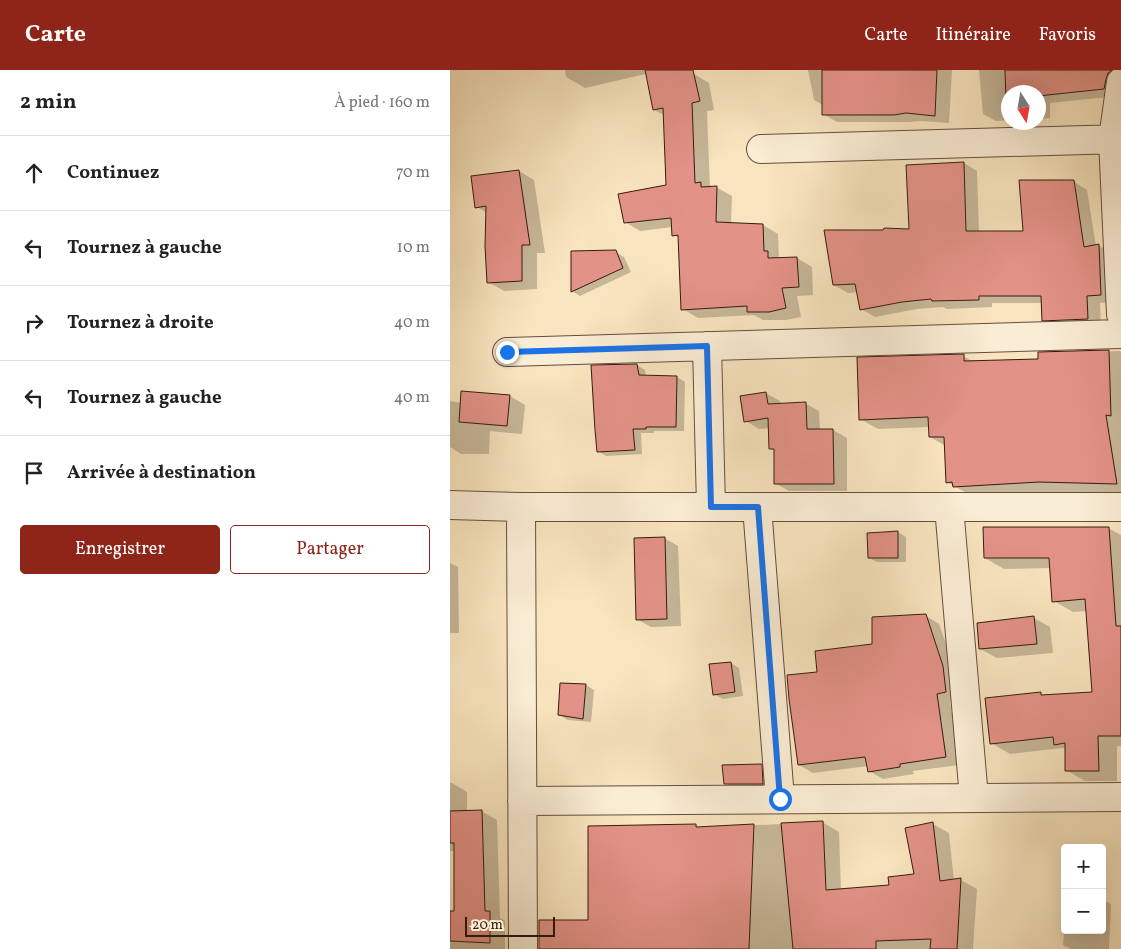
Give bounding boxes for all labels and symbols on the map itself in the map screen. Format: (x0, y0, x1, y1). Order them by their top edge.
north arrow (1001, 85, 1046, 130)
route end (496, 341, 519, 364)
route start (769, 788, 792, 811)
scale bar (465, 914, 555, 937)

